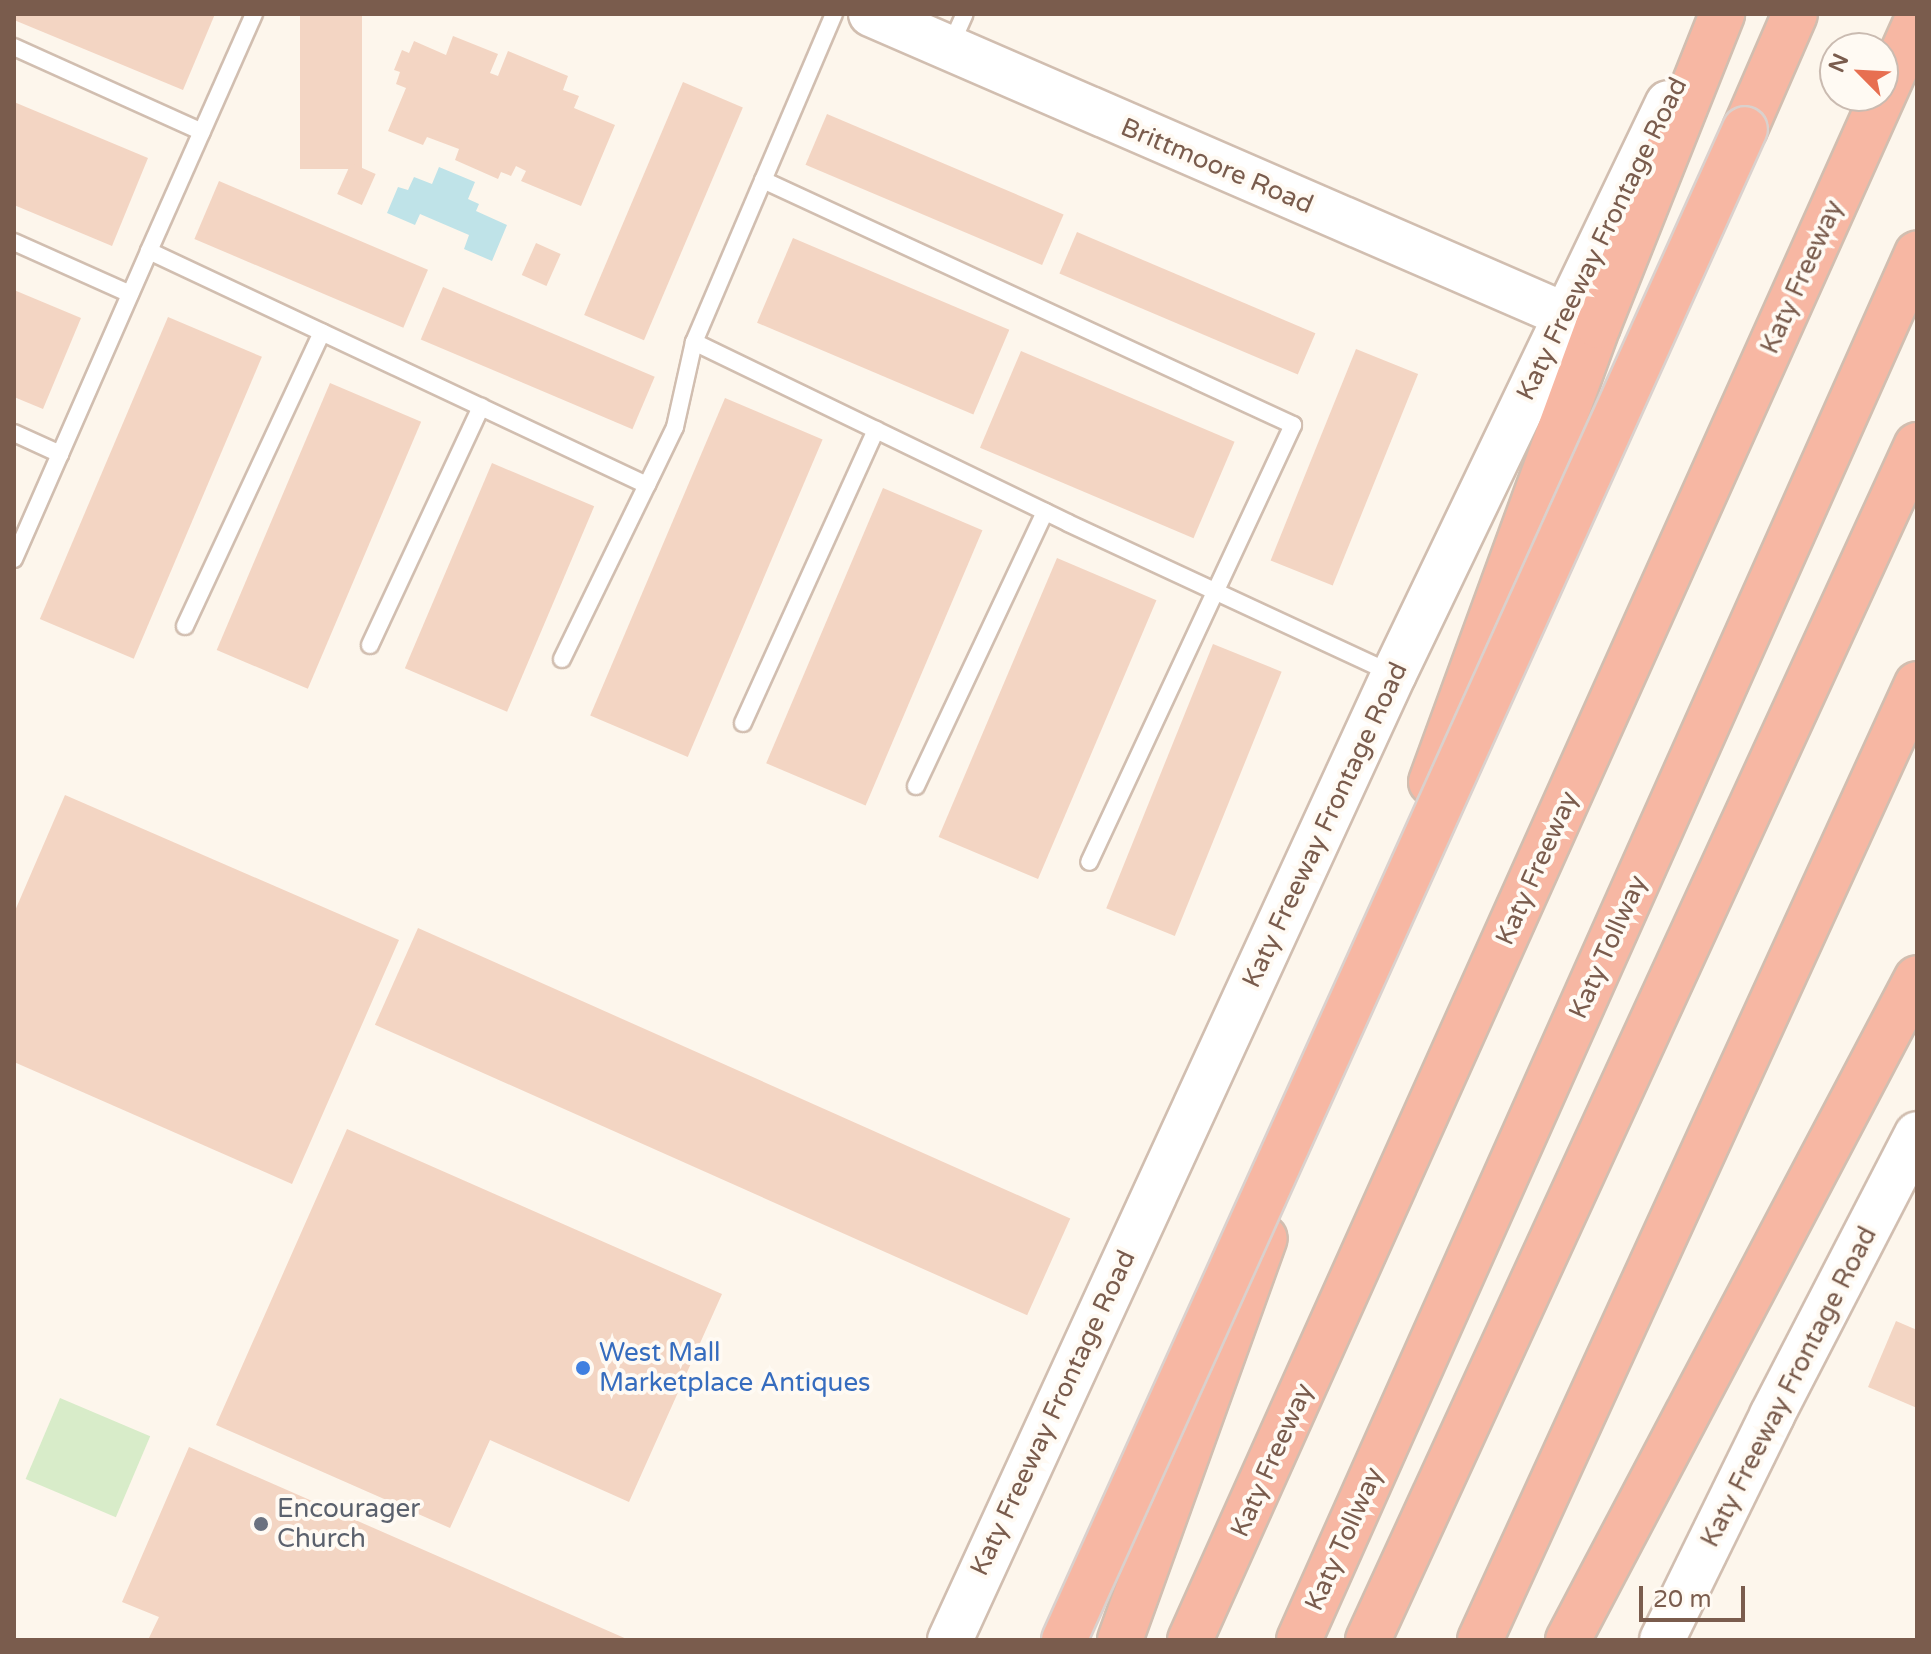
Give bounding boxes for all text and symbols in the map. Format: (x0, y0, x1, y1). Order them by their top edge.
north arrow (1819, 32, 1899, 112)
text: N (1823, 50, 1854, 76)
street label: Katy Freeway Frontage Road (1510, 72, 1694, 406)
street label: Brittmoore Road (1116, 111, 1318, 221)
street label: Katy Freeway (1754, 195, 1850, 359)
street label: Katy Freeway Frontage Road (1236, 657, 1414, 993)
street label: Katy Freeway (1489, 786, 1585, 950)
street label: Katy Tollway (1562, 870, 1654, 1024)
street label: Katy Freeway Frontage Road (1694, 1222, 1884, 1552)
street label: Katy Freeway Frontage Road (964, 1245, 1142, 1581)
place label: West Mall Marketplace Antiques (599, 1337, 871, 1398)
marker: West Mall Marketplace Antiques (574, 1359, 592, 1377)
street label: Katy Freeway (1224, 1378, 1320, 1542)
street label: Katy Tollway (1298, 1462, 1390, 1616)
place label: Encourager Church (277, 1493, 420, 1554)
marker: Encourager Church (252, 1515, 270, 1533)
scale bar (1643, 1570, 1749, 1620)
text: 20 m (1653, 1585, 1711, 1614)

